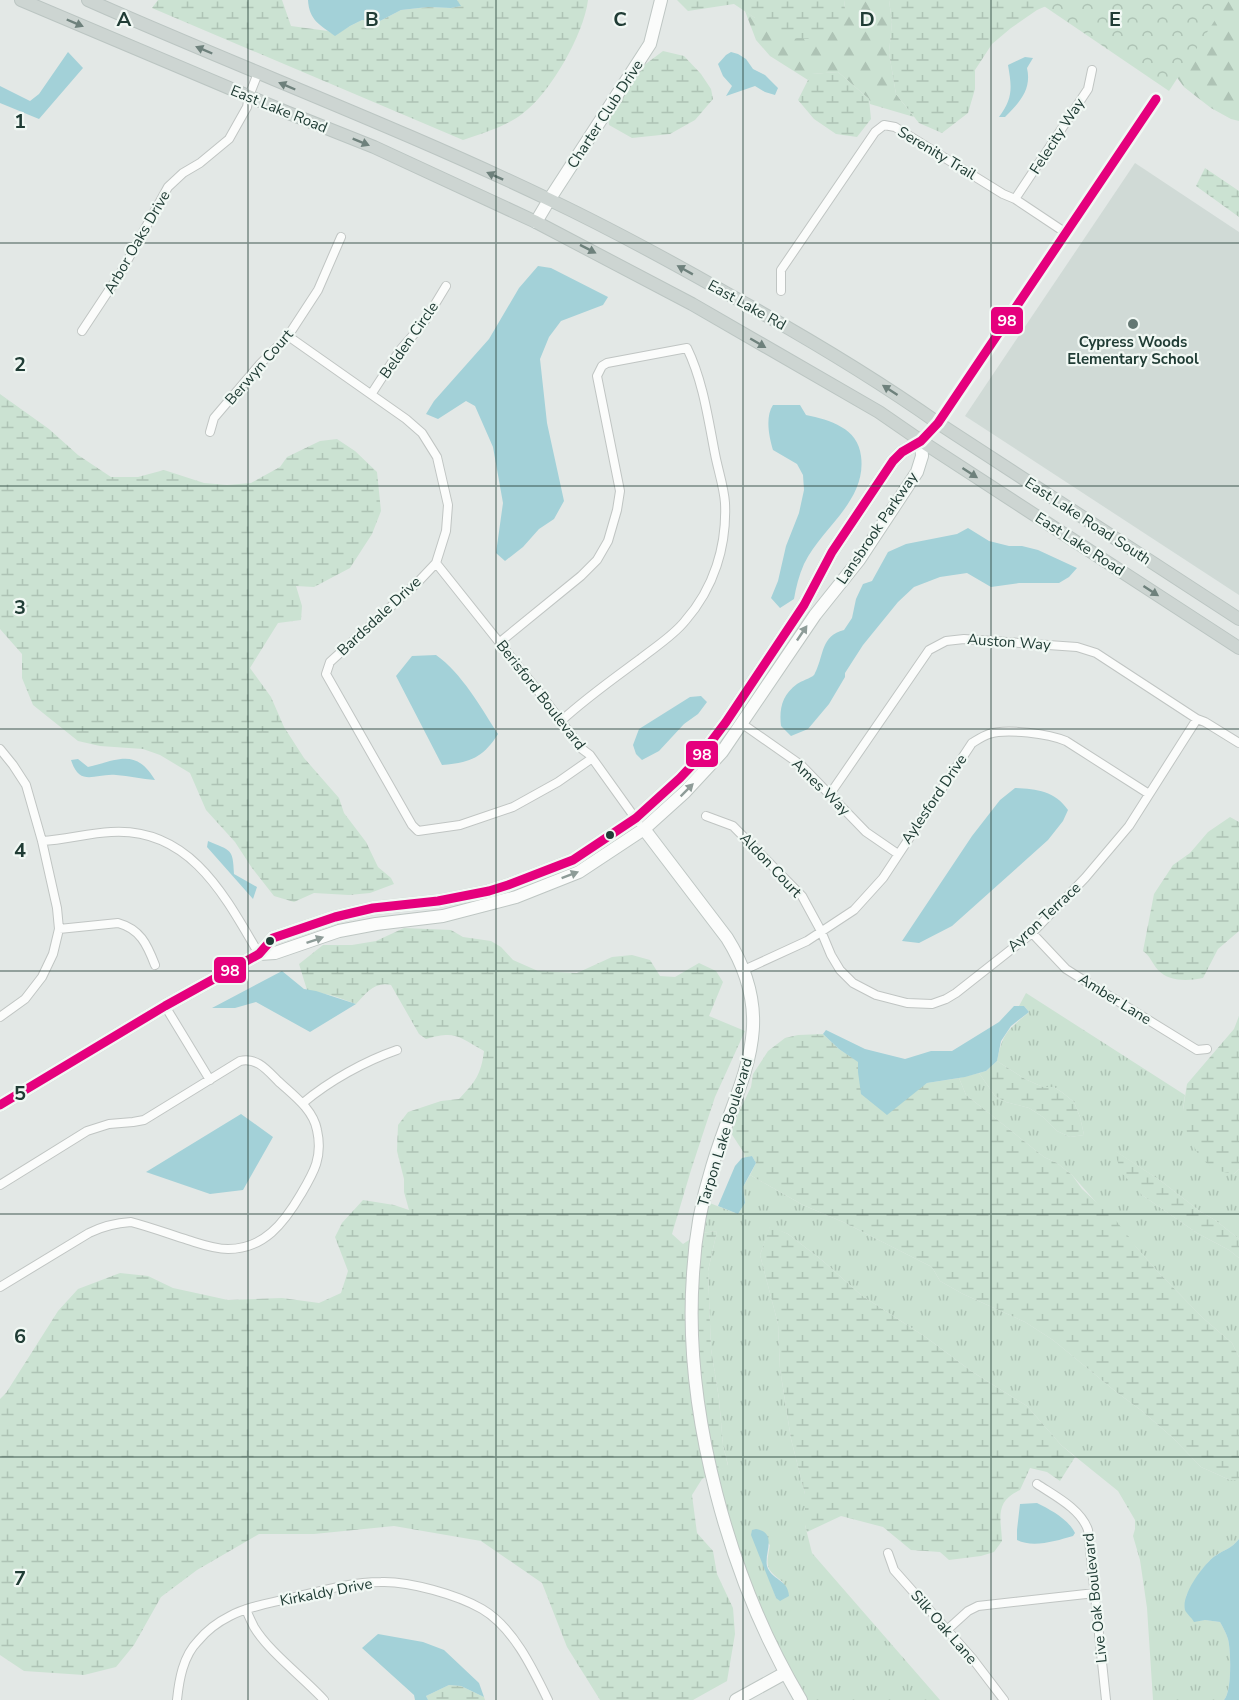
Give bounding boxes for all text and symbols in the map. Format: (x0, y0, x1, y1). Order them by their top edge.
text: A (117, 6, 132, 33)
text: B (365, 6, 379, 33)
text: C (613, 6, 627, 33)
text: D (859, 6, 875, 33)
text: E (1109, 6, 1121, 33)
one-way arrow (66, 18, 84, 28)
one-way arrow (195, 45, 213, 55)
street label: Charter Club Drive (562, 56, 648, 172)
street label: East Lake Road (228, 80, 330, 138)
one-way arrow (278, 80, 296, 90)
street label: Felecity Way (1025, 94, 1089, 178)
text: 1 (14, 108, 26, 135)
street label: Serenity Trail (894, 122, 981, 185)
one-way arrow (353, 137, 371, 147)
one-way arrow (487, 171, 504, 180)
street label: Arbor Oaks Drive (99, 187, 175, 297)
one-way arrow (579, 244, 596, 254)
one-way arrow (676, 265, 693, 275)
street label: East Lake Rd (704, 275, 790, 335)
street label: Belden Circle (375, 298, 443, 382)
line badge: 98 (990, 306, 1024, 335)
text: 98 (997, 310, 1017, 332)
marker: Cypress Woods Elementary School (1126, 317, 1140, 331)
street label: Berwyn Court (221, 324, 298, 409)
place label: Cypress Woods Elementary School (1067, 332, 1199, 369)
one-way arrow (750, 338, 767, 348)
text: 2 (14, 351, 26, 378)
one-way arrow (881, 384, 898, 395)
one-way arrow (962, 467, 978, 478)
street label: Lansbrook Parkway (832, 468, 922, 588)
street label: East Lake Road South (1022, 474, 1154, 568)
street label: East Lake Road (1032, 508, 1128, 580)
street label: Bardsdale Drive (333, 572, 425, 660)
one-way arrow (1143, 585, 1159, 596)
text: 3 (14, 594, 26, 621)
one-way arrow (796, 626, 808, 642)
street label: Auston Way (967, 629, 1052, 655)
street label: Berisford Boulevard (492, 636, 590, 754)
line badge: 98 (685, 740, 719, 768)
text: 98 (692, 744, 712, 766)
street label: Aylesford Drive (897, 750, 971, 848)
street label: Ames Way (787, 754, 855, 820)
one-way arrow (680, 784, 694, 798)
street label: Aldon Court (736, 828, 807, 902)
unlabelled marker (604, 829, 616, 841)
text: 4 (14, 837, 26, 864)
one-way arrow (561, 870, 579, 880)
street label: Ayron Terrace (1003, 878, 1085, 956)
one-way arrow (306, 934, 324, 944)
unlabelled marker (264, 935, 276, 947)
line badge: 98 (213, 956, 247, 984)
text: 98 (220, 960, 240, 982)
street label: Amber Lane (1075, 969, 1155, 1029)
street label: Tarpon Lake Boulevard (693, 1055, 757, 1209)
text: 5 (14, 1080, 26, 1107)
text: 6 (14, 1323, 26, 1350)
street label: Live Oak Boulevard (1078, 1532, 1112, 1664)
text: 7 (14, 1565, 26, 1592)
street label: Kirkaldy Drive (278, 1573, 374, 1611)
street label: Silk Oak Lane (906, 1586, 982, 1668)

